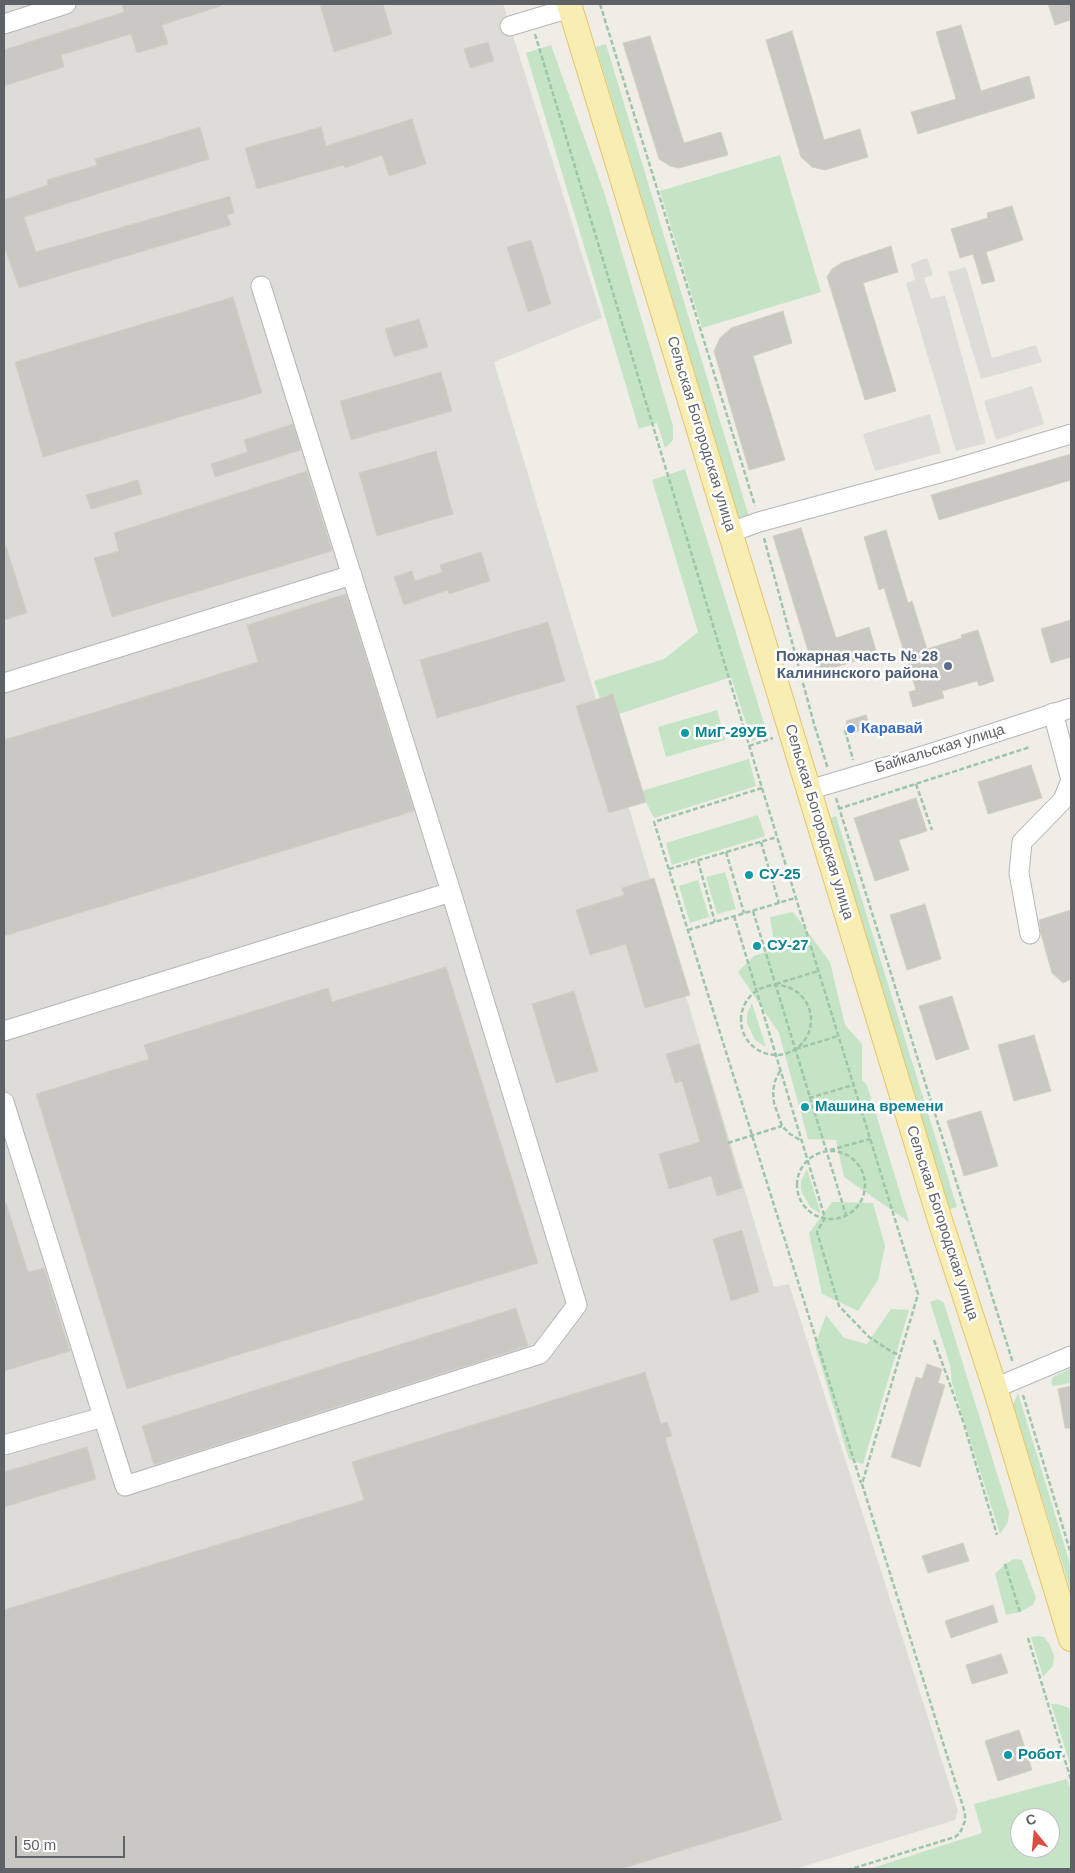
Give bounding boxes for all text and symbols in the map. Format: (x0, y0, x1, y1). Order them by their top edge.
street label: Сельская Богородская улица (663, 334, 739, 534)
place label: Пожарная часть № 28 Калининского района (776, 648, 938, 683)
marker: Пожарная часть № 28 Калининского района (942, 660, 954, 672)
place label: Каравай (861, 720, 923, 738)
street label: Байкальская улица (873, 721, 1007, 777)
street label: Сельская Богородская улица (781, 722, 857, 922)
marker: Каравай (845, 723, 857, 735)
place label: МиГ-29УБ (695, 724, 767, 742)
marker: МиГ-29УБ (679, 727, 691, 739)
place label: СУ-25 (759, 866, 801, 884)
marker: СУ-25 (743, 869, 755, 881)
place label: СУ-27 (767, 937, 809, 955)
marker: СУ-27 (751, 940, 763, 952)
place label: Машина времени (815, 1098, 944, 1116)
marker: Машина времени (799, 1101, 811, 1113)
street label: Сельская Богородская улица (902, 1124, 982, 1322)
place label: Робот (1018, 1746, 1062, 1764)
marker: Робот (1002, 1749, 1014, 1761)
north arrow (1010, 1808, 1060, 1858)
text: С (1024, 1810, 1038, 1829)
scale bar (18, 1826, 128, 1858)
text: 50 m (23, 1836, 56, 1853)

